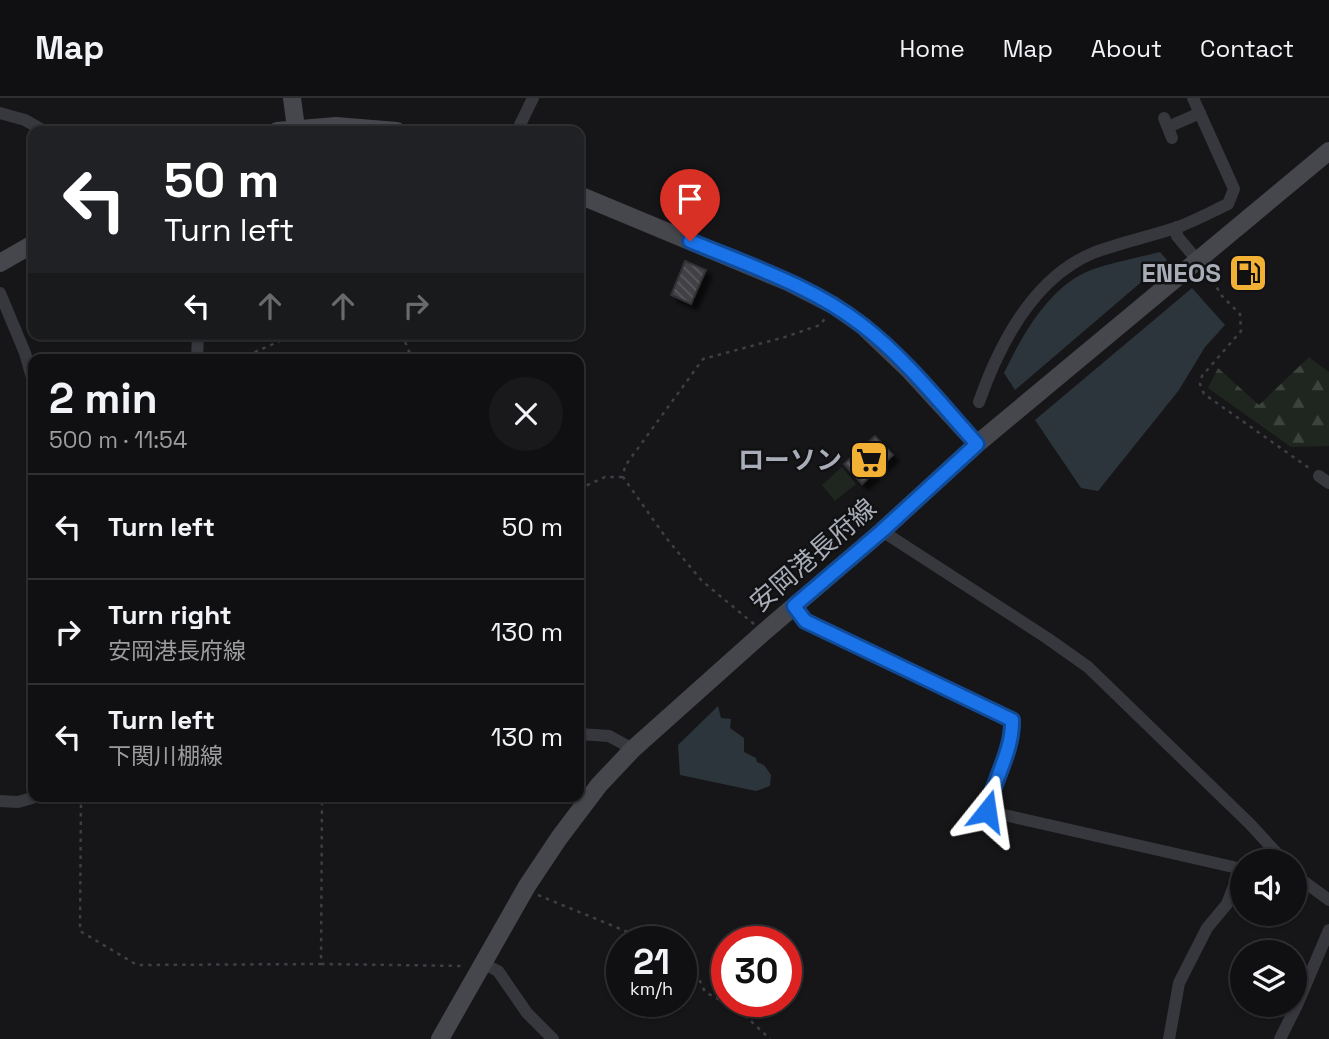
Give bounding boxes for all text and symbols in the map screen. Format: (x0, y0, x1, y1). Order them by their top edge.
text: Map (35, 27, 104, 69)
text: Home (899, 33, 965, 64)
text: Map (1003, 33, 1053, 64)
text: About (1091, 33, 1162, 64)
text: Contact (1200, 33, 1294, 64)
text: 50 m (164, 149, 279, 211)
icon: left (49, 154, 140, 245)
pin (660, 169, 720, 241)
icon: arrive (671, 180, 709, 218)
text: Turn left (164, 210, 294, 250)
fuel station icon: ENEOS (1227, 252, 1269, 294)
place label: ENEOS (1141, 256, 1221, 290)
icon: left (178, 287, 216, 325)
icon: ahead (251, 287, 289, 325)
icon: ahead (324, 287, 362, 325)
icon: right (397, 287, 435, 325)
text: 2 min (49, 372, 158, 425)
button: close (489, 377, 563, 451)
text: 500 m · 11:54 (49, 425, 187, 455)
supermarket icon: ローソン (848, 439, 890, 481)
place label: ローソン (738, 443, 842, 477)
street label: 安岡港長府線 (743, 491, 883, 619)
icon: left (49, 508, 87, 546)
text: Turn left (108, 510, 215, 544)
text: 50 m (502, 510, 563, 544)
text: Turn right (108, 598, 232, 632)
icon: right (49, 613, 87, 651)
text: 130 m (491, 615, 563, 649)
text: 安岡港長府線 (108, 636, 246, 666)
text: Turn left (108, 703, 215, 737)
icon: left (49, 718, 87, 756)
text: 130 m (491, 720, 563, 754)
text: 下関川棚線 (108, 741, 223, 771)
position arrow (950, 774, 1024, 848)
map controls (1230, 849, 1307, 1017)
button: sound (1230, 849, 1307, 926)
speed limit sign: 30 (711, 926, 802, 1017)
text: 21 (633, 940, 670, 984)
button: layers (1230, 940, 1307, 1017)
text: km/h (630, 977, 673, 1000)

